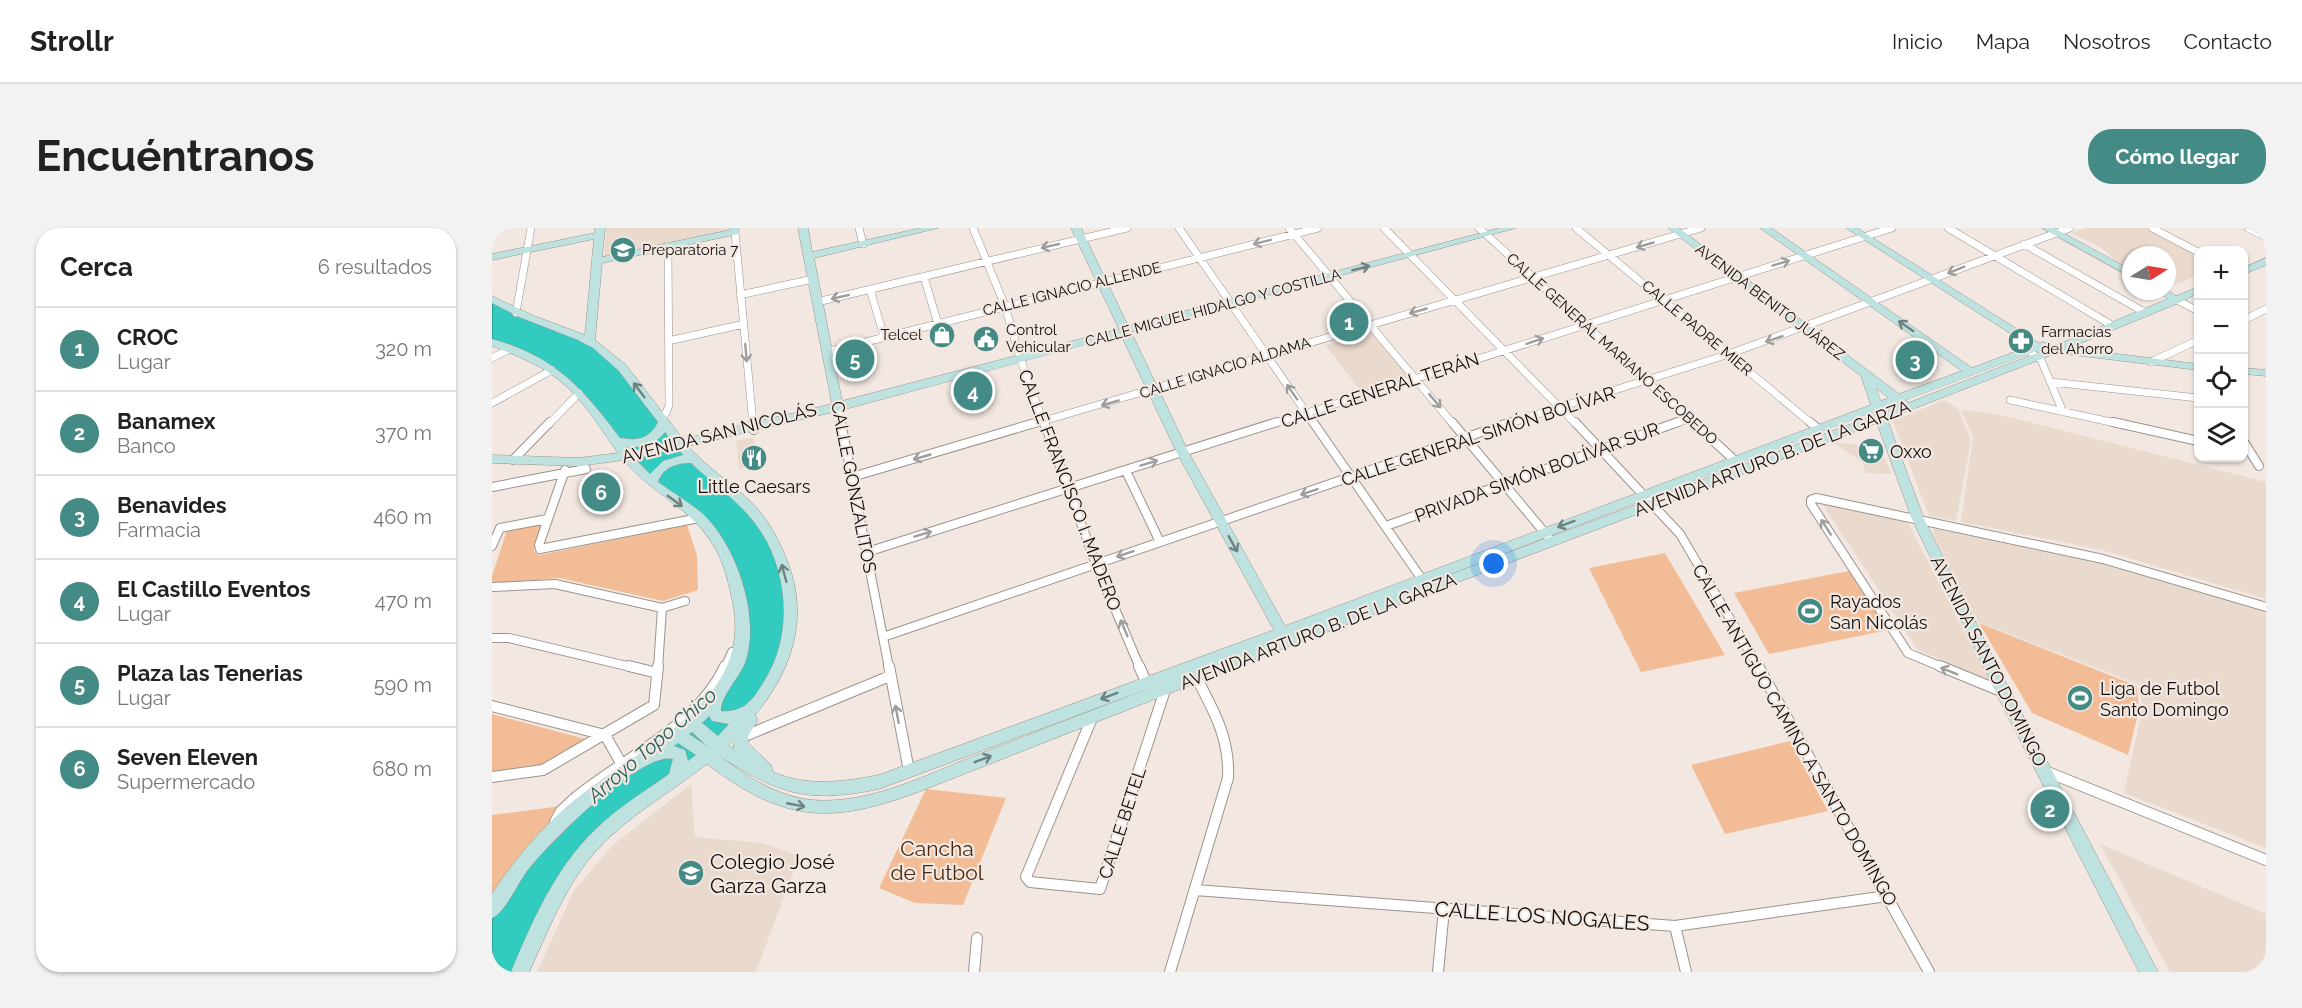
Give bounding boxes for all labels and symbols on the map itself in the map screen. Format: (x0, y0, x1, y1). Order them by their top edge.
school or university icon: Preparatoria 7 (608, 235, 638, 265)
one-way arrow (1252, 237, 1271, 249)
one-way arrow (1636, 240, 1655, 251)
street label: AVENIDA BENITO JUÁREZ (1692, 240, 1848, 364)
place label: Preparatoria 7 (642, 241, 738, 259)
one-way arrow (1041, 241, 1060, 253)
north arrow (2122, 246, 2176, 300)
street label: CALLE GENERAL MARIANO ESCOBEDO (1503, 249, 1721, 449)
one-way arrow (1771, 256, 1790, 267)
street label: CALLE IGNACIO ALLENDE (981, 258, 1163, 320)
one-way arrow (1351, 262, 1370, 273)
street label: CALLE MIGUEL HIDALGO Y COSTILLA (1083, 265, 1343, 351)
one-way arrow (1947, 265, 1966, 276)
street label: CALLE PADRE MIER (1638, 277, 1756, 380)
one-way arrow (831, 291, 850, 303)
pin: 1 (1330, 300, 1368, 344)
one-way arrow (1408, 306, 1427, 317)
shop icon: Telcel (927, 320, 957, 350)
one-way arrow (1898, 320, 1915, 332)
place label: Control Vehicular (1006, 321, 1071, 356)
place label: Farmacias del Ahorro (2041, 323, 2113, 358)
public building icon: Control Vehicular (971, 324, 1001, 354)
place label: Telcel (881, 326, 923, 344)
pharmacy icon: Farmacias del Ahorro (2006, 326, 2036, 356)
street label: CALLE IGNACIO ALDAMA (1137, 333, 1313, 403)
one-way arrow (1525, 334, 1544, 345)
one-way arrow (1765, 334, 1784, 345)
pin: 5 (836, 336, 874, 382)
pin: 3 (1896, 338, 1934, 382)
one-way arrow (741, 342, 752, 362)
street label: CALLE GENERAL TERÁN (1278, 347, 1482, 432)
street label: CALLE FRANCISCO I. MADERO (1014, 366, 1126, 614)
pin: 4 (954, 368, 992, 414)
street label: CALLE GENERAL SIMÓN BOLÍVAR (1338, 381, 1618, 490)
one-way arrow (632, 382, 645, 398)
one-way arrow (1286, 385, 1298, 401)
one-way arrow (1428, 393, 1442, 408)
street label: AVENIDA ARTURO B. DE LA GARZA (1631, 395, 1913, 521)
one-way arrow (1101, 397, 1120, 409)
street label: AVENIDA SAN NICOLÁS (619, 398, 819, 467)
street label: CALLE GONZALITOS (827, 399, 881, 575)
street label: PRIVADA SIMÓN BOLÍVAR SUR (1411, 417, 1662, 526)
supermarket icon: Oxxo (1856, 436, 1886, 466)
place label: Oxxo (1890, 441, 1932, 462)
restaurant icon: Little Caesars (739, 443, 769, 473)
one-way arrow (913, 452, 932, 463)
one-way arrow (1139, 457, 1158, 468)
pin: 6 (582, 470, 620, 514)
place label: Little Caesars (698, 476, 811, 497)
one-way arrow (1300, 487, 1319, 498)
one-way arrow (667, 494, 683, 507)
one-way arrow (1557, 519, 1576, 530)
one-way arrow (1820, 519, 1832, 536)
one-way arrow (913, 528, 932, 539)
one-way arrow (1227, 535, 1239, 552)
your location (1479, 549, 1508, 578)
one-way arrow (1116, 550, 1135, 561)
street label: AVENIDA SANTO DOMINGO (1927, 552, 2051, 770)
street label: CALLE ANTIGUO CAMINO A SANTO DOMINGO (1688, 560, 1902, 910)
one-way arrow (777, 564, 789, 583)
street label: AVENIDA ARTURO B. DE LA GARZA (1177, 568, 1459, 694)
place label: Rayados San Nicolás (1830, 591, 1928, 633)
sports icon: Rayados San Nicolás (1795, 596, 1825, 626)
one-way arrow (1118, 620, 1129, 638)
one-way arrow (1940, 665, 1959, 676)
place label: Liga de Futbol Santo Domingo (2100, 678, 2229, 720)
water label: Arroyo Topo Chico (582, 683, 721, 808)
sports icon: Liga de Futbol Santo Domingo (2065, 683, 2095, 713)
one-way arrow (1100, 692, 1119, 703)
one-way arrow (891, 704, 902, 724)
one-way arrow (973, 753, 992, 764)
street label: CALLE BETEL (1094, 764, 1150, 882)
pin: 2 (2030, 786, 2070, 832)
one-way arrow (786, 800, 806, 811)
park label: Cancha de Futbol (890, 836, 984, 885)
place label: Colegio José Garza Garza (710, 849, 835, 898)
school or university icon: Colegio José Garza Garza (676, 858, 706, 888)
street label: CALLE LOS NOGALES (1434, 896, 1651, 936)

